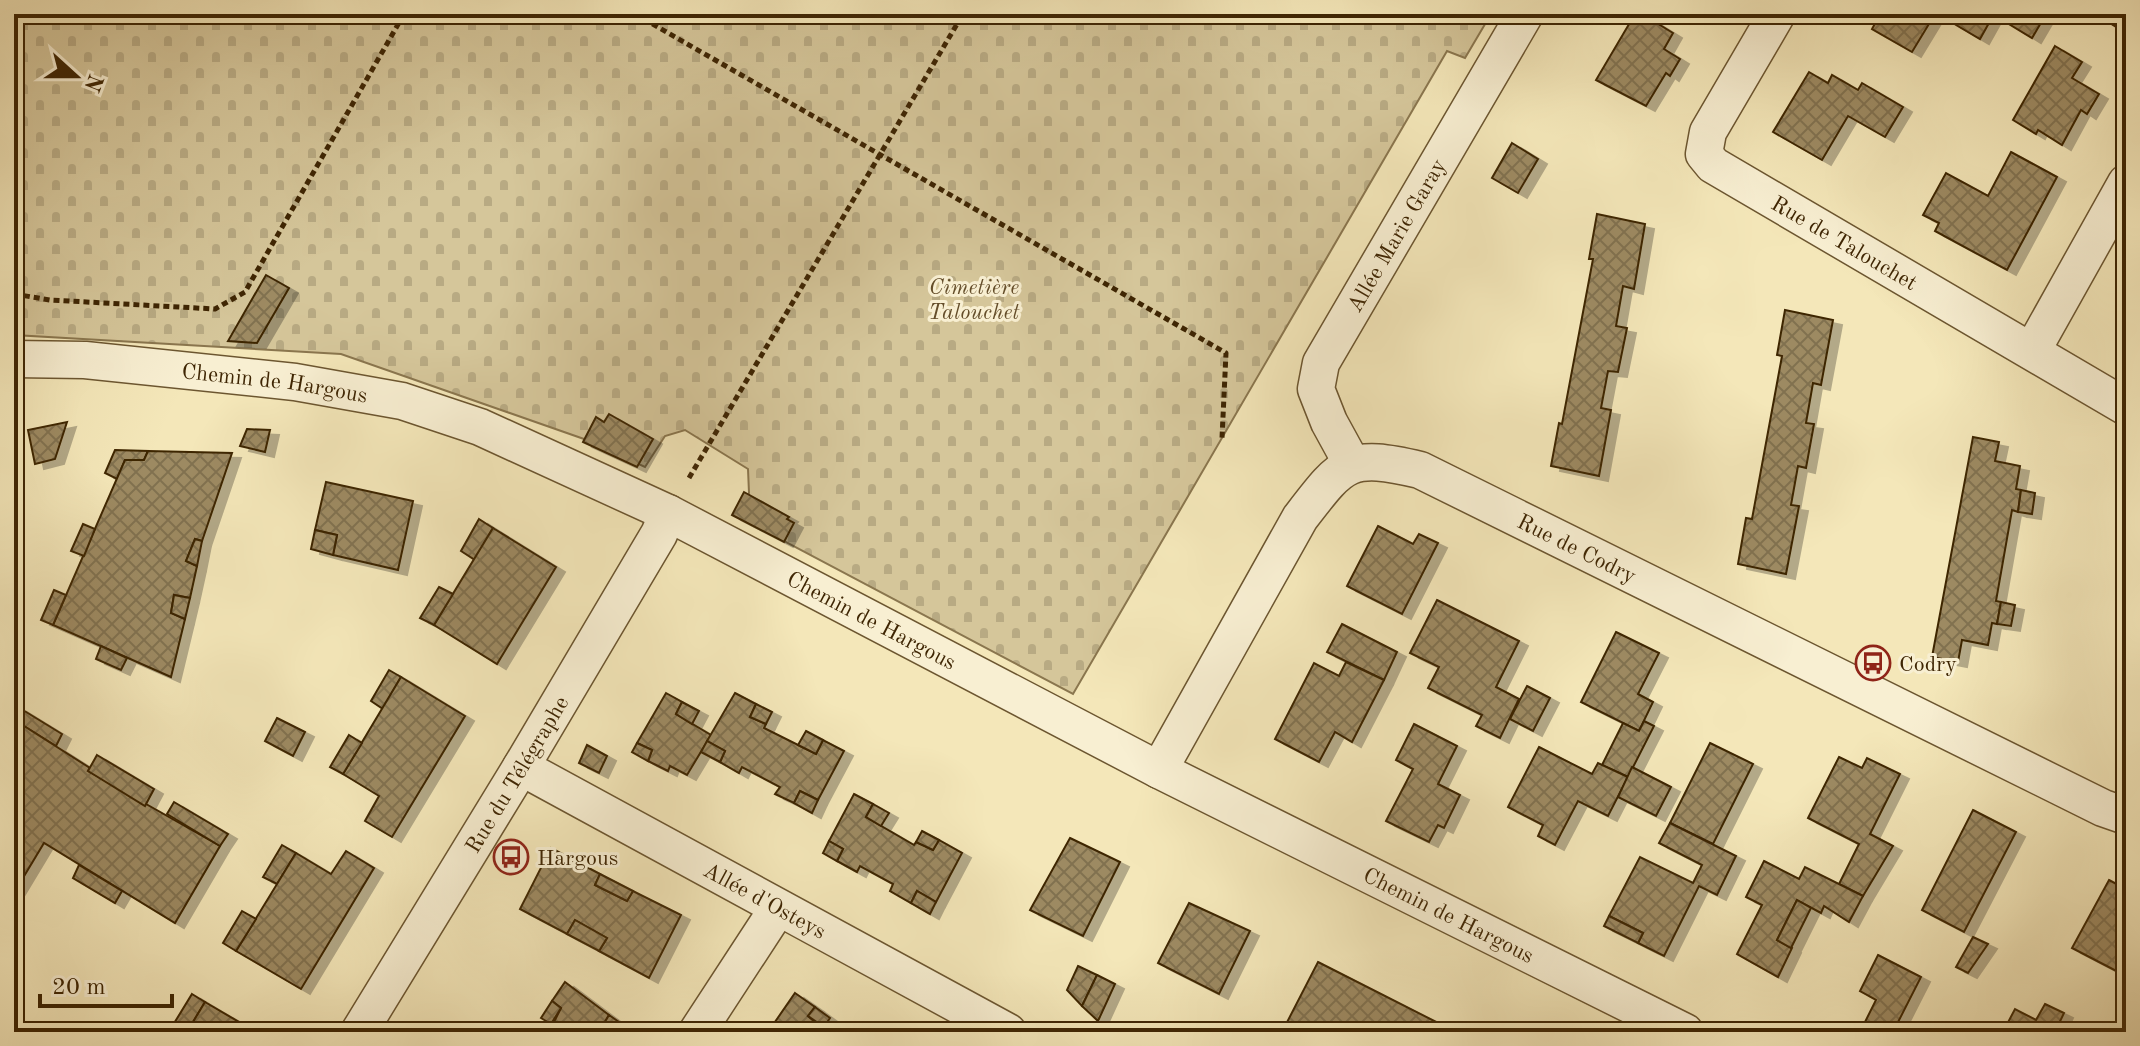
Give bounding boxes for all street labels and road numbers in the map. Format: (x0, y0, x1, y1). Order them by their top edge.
street label: Allée Marie Garay (1344, 155, 1451, 317)
street label: Rue de Talouchet (1767, 193, 1921, 295)
street label: Chemin de Hargous (180, 361, 369, 408)
street label: Rue de Codry (1513, 511, 1639, 588)
street label: Chemin de Hargous (783, 568, 959, 675)
street label: Rue du Télégraphe (462, 693, 573, 857)
street label: Allée d'Osteys (699, 859, 829, 944)
street label: Chemin de Hargous (1359, 865, 1537, 968)

